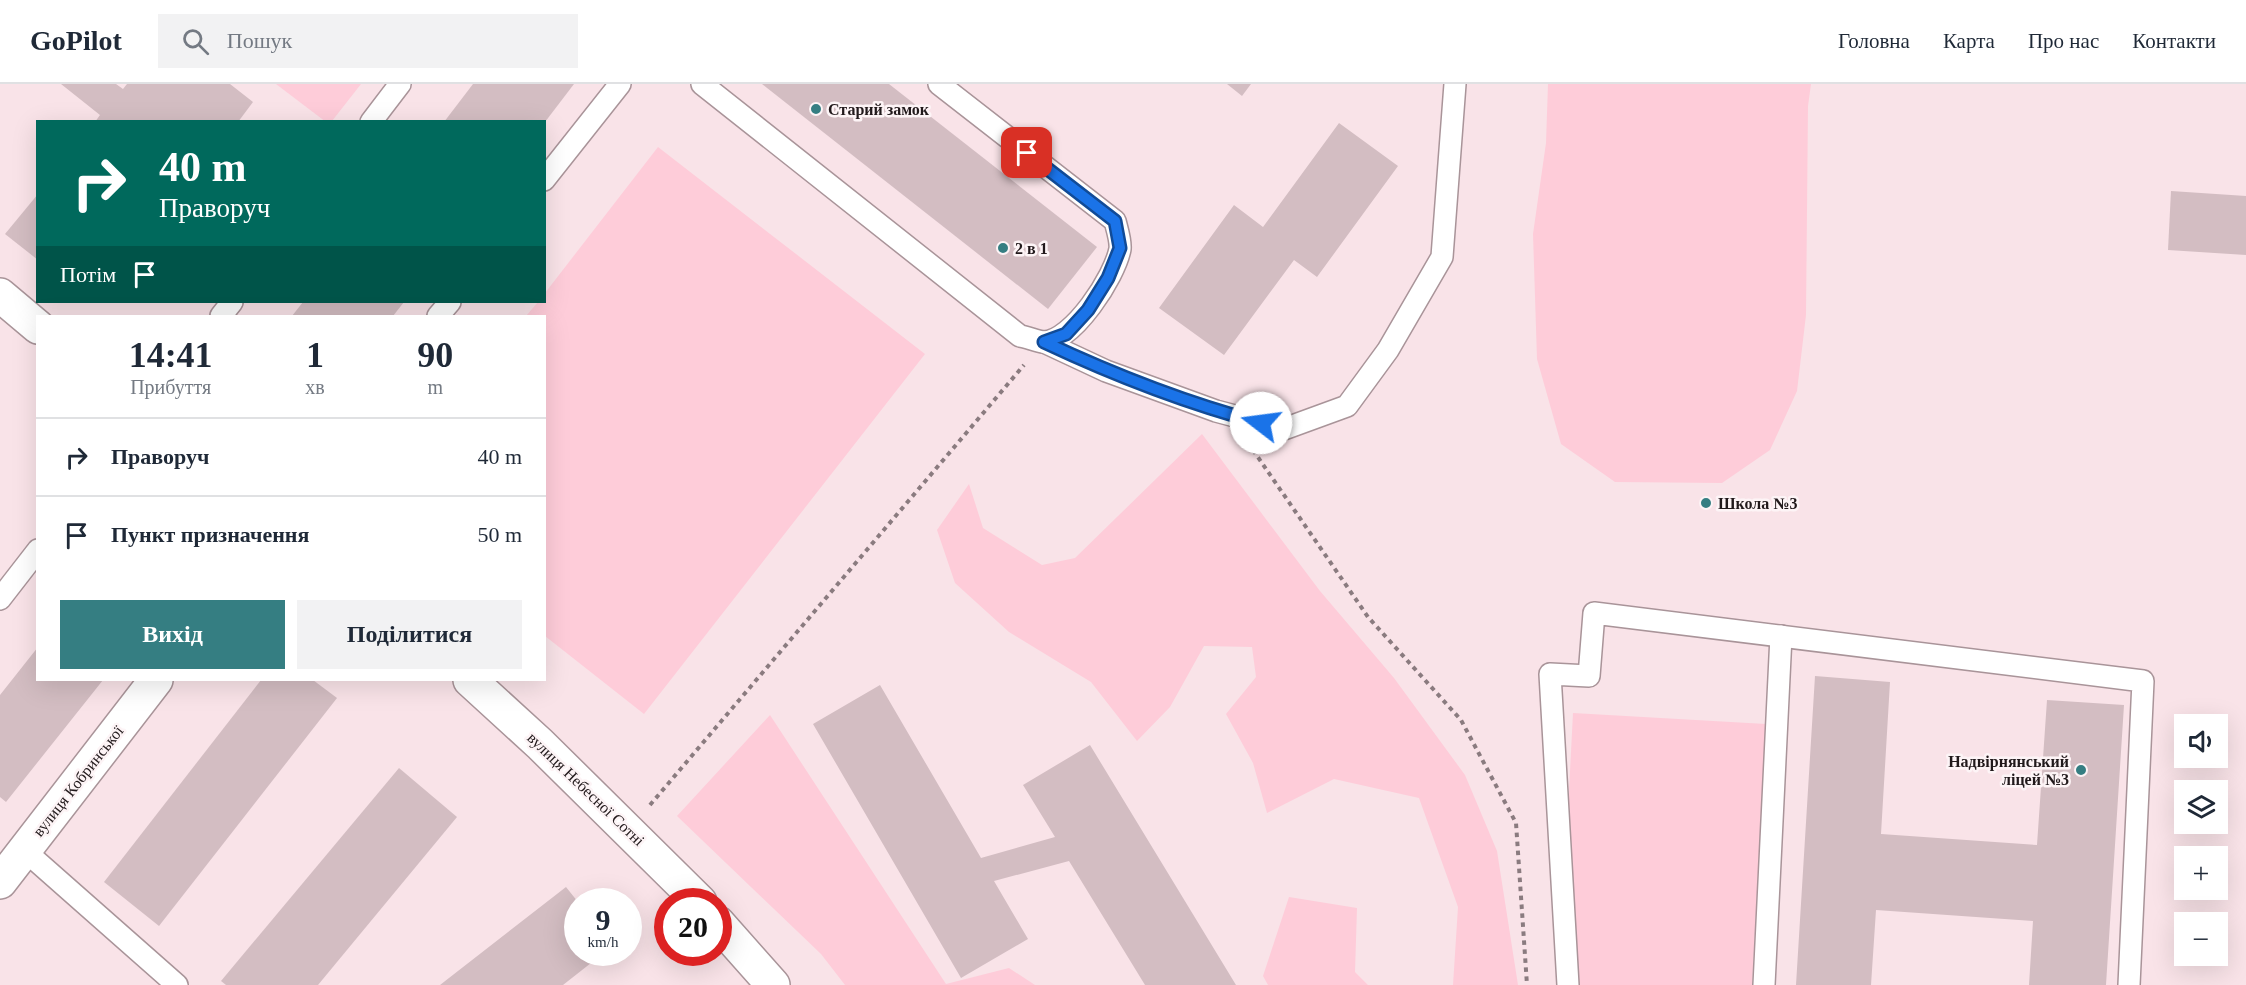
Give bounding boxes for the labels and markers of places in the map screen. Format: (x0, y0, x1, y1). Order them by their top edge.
place label: Старий замок (828, 101, 930, 119)
marker: Старий замок (809, 102, 823, 116)
pin (1001, 127, 1052, 178)
place label: 2 в 1 (1015, 240, 1048, 257)
marker: 2 в 1 (996, 241, 1010, 255)
place label: Школа №3 (1718, 495, 1797, 512)
marker: Школа №3 (1699, 496, 1713, 510)
place label: Надвірнянський ліцей №3 (1948, 753, 2069, 788)
marker: Надвірнянський ліцей №3 (2074, 763, 2088, 777)

